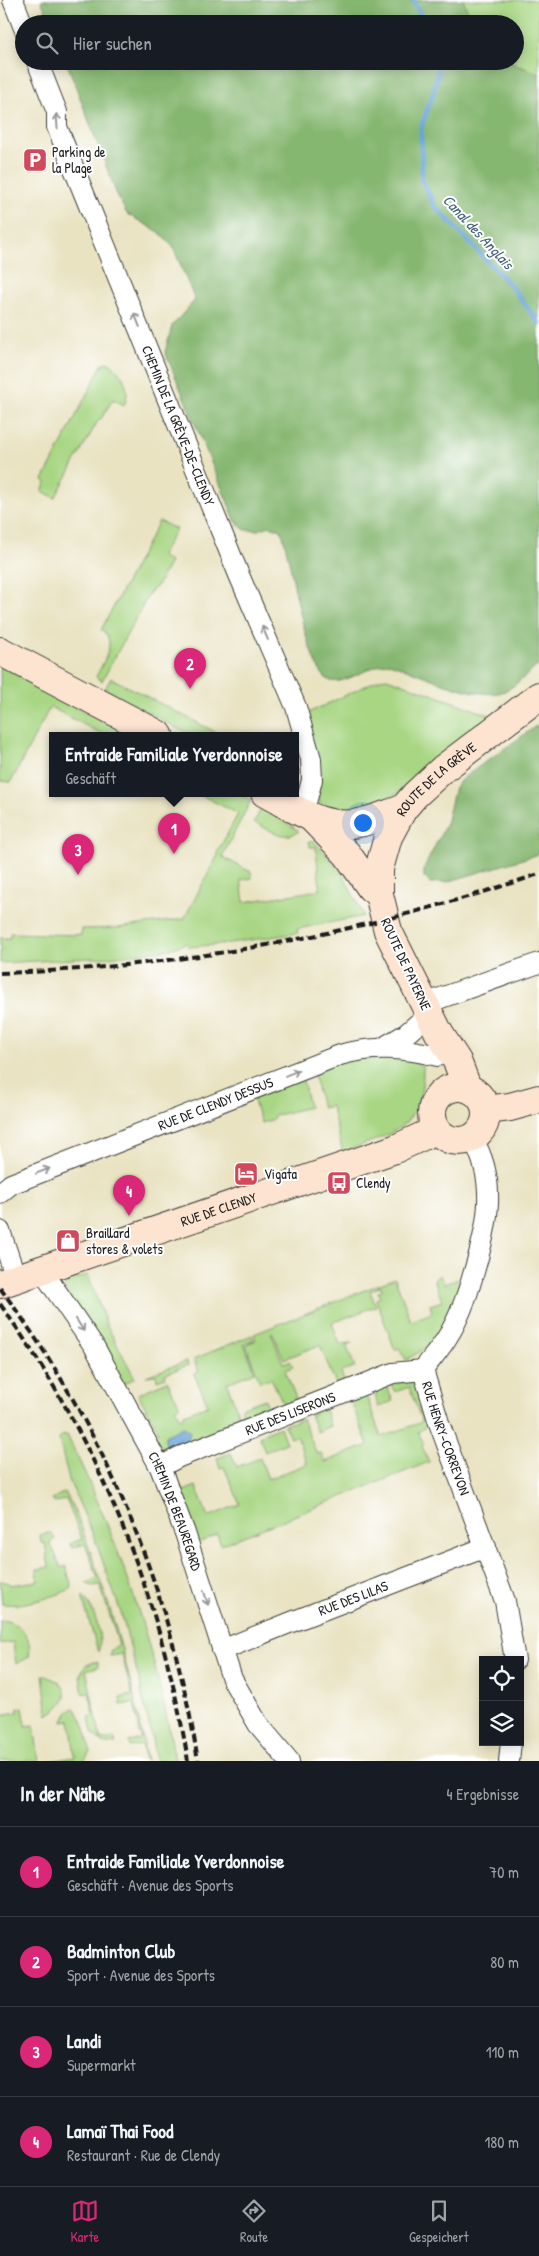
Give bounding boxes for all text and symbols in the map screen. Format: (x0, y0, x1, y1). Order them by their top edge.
search box (15, 15, 524, 70)
icon: search (33, 29, 61, 57)
text: Hier suchen (73, 30, 152, 56)
one-way arrow (53, 113, 62, 129)
place label: Parking de la Plage (52, 142, 106, 178)
parking icon: Parking de la Plage (22, 147, 48, 173)
water label: Canal des Anglais (438, 190, 519, 274)
one-way arrow (132, 313, 141, 328)
street label: CHEMIN DE LA GRÈVE-DE-CLENDY (138, 342, 220, 509)
one-way arrow (259, 626, 269, 641)
pin: 2 (174, 648, 206, 689)
popup (49, 732, 299, 797)
street label: ROUTE DE LA GRÈVE (391, 737, 480, 819)
text: Entraide Familiale Yverdonnoise (65, 741, 283, 767)
text: Geschäft (65, 767, 116, 789)
your location (350, 810, 376, 836)
pin: 1 (158, 813, 190, 854)
pin: 3 (62, 834, 94, 875)
street label: ROUTE DE PAYERNE (377, 915, 436, 1013)
one-way arrow (284, 1068, 299, 1077)
street label: RUE DE CLENDY DESSUS (155, 1072, 276, 1134)
hotel icon: Vigata (233, 1161, 259, 1187)
place label: Vigata (264, 1164, 298, 1184)
one-way arrow (35, 1166, 50, 1175)
bus stop icon: Clendy (326, 1170, 352, 1196)
place label: Clendy (356, 1173, 391, 1193)
pin: 4 (113, 1175, 145, 1216)
street label: RUE DE CLENDY (178, 1187, 260, 1231)
place label: Braillard stores & volets (86, 1223, 163, 1258)
shop icon: Braillard stores & volets (55, 1228, 81, 1254)
one-way arrow (76, 1317, 86, 1331)
street label: RUE HENRY-CORREVON (418, 1379, 475, 1498)
street label: RUE DES LISERONS (242, 1386, 338, 1439)
street label: CHEMIN DE BEAUREGARD (144, 1448, 207, 1573)
street label: RUE DES LILAS (315, 1576, 391, 1620)
one-way arrow (202, 1590, 212, 1606)
map controls (479, 1656, 524, 1746)
button: locate (479, 1656, 524, 1701)
button: layers (479, 1701, 524, 1746)
text: In der Nähe (20, 1779, 105, 1808)
text: 4 Ergebnisse (447, 1783, 519, 1805)
text: Entraide Familiale Yverdonnoise (67, 1848, 284, 1874)
text: 1 (33, 1861, 39, 1883)
text: 70 m (489, 1861, 519, 1883)
text: Geschäft · Avenue des Sports (67, 1874, 233, 1896)
text: Badminton Club (67, 1938, 175, 1964)
text: 2 (32, 1951, 40, 1973)
text: 80 m (490, 1951, 519, 1973)
text: Sport · Avenue des Sports (67, 1964, 215, 1986)
text: Landi (67, 2028, 102, 2054)
text: 3 (32, 2041, 40, 2063)
text: 110 m (486, 2041, 519, 2063)
text: Supermarkt (67, 2054, 136, 2076)
text: Lamaï Thai Food (67, 2118, 173, 2144)
text: 4 (33, 2131, 39, 2153)
text: 180 m (485, 2131, 519, 2153)
text: Restaurant · Rue de Clendy (67, 2144, 220, 2166)
tab: Karte (70, 2197, 99, 2246)
tab: Route (240, 2197, 268, 2246)
tab: Gespeichert (409, 2197, 469, 2246)

